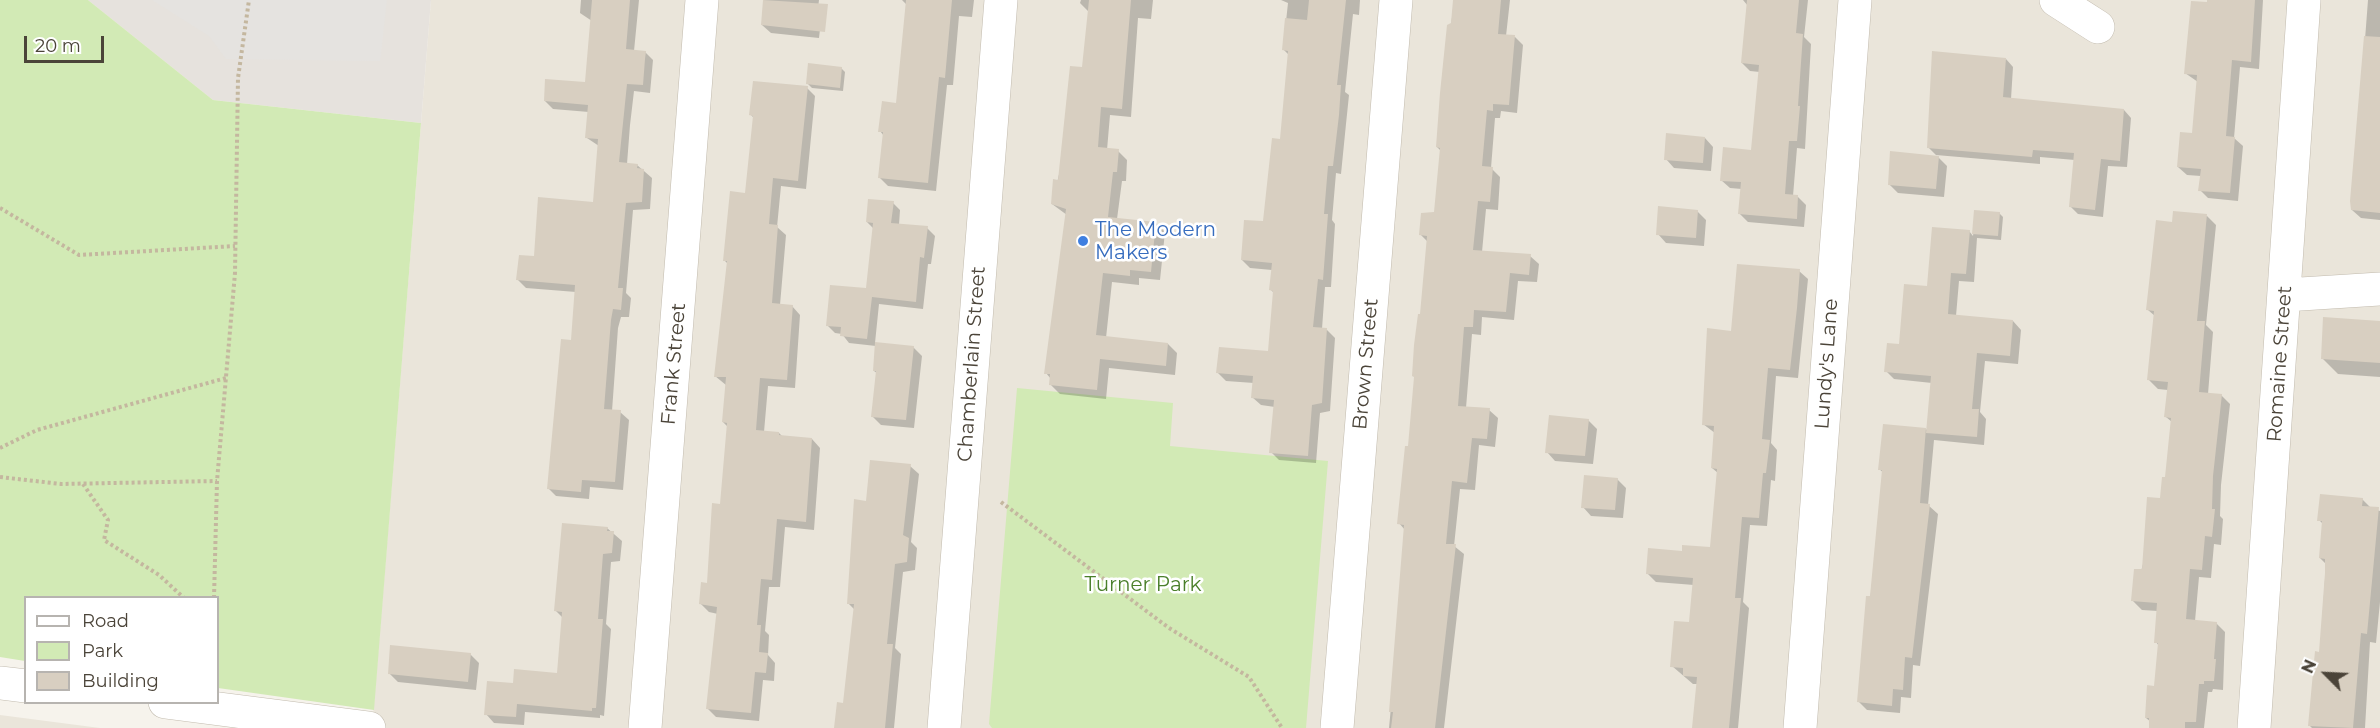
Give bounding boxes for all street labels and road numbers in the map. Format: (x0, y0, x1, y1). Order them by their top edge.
street label: Chamberlain Street (953, 265, 991, 463)
street label: Romaine Street (2263, 285, 2297, 443)
street label: Brown Street (1348, 297, 1384, 431)
street label: Lundy's Lane (1810, 298, 1844, 430)
street label: Frank Street (657, 302, 691, 426)

